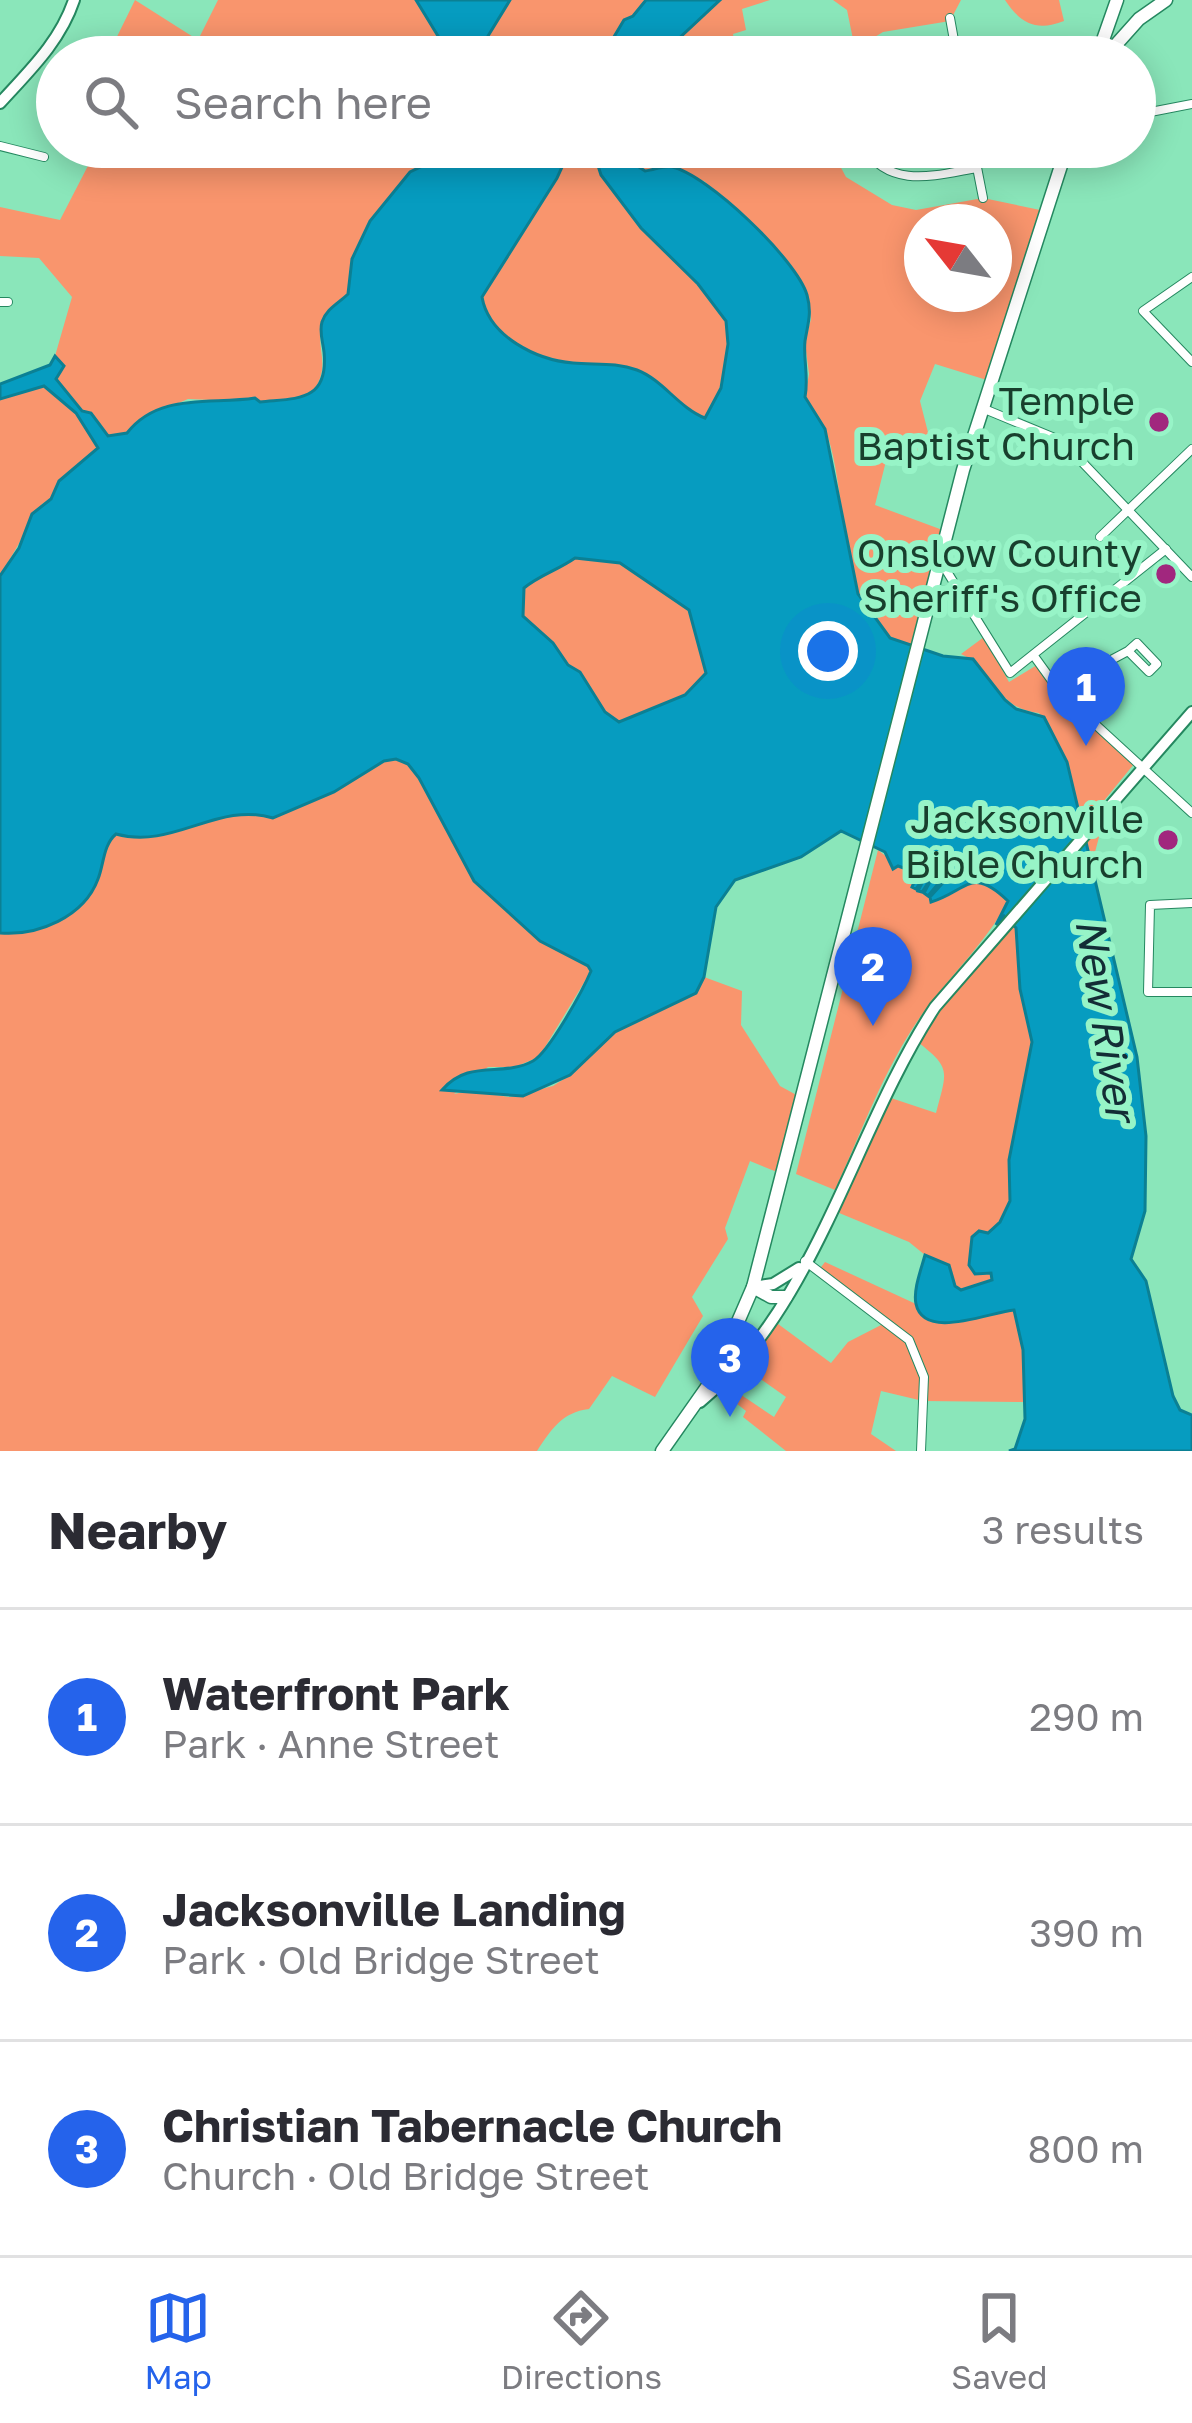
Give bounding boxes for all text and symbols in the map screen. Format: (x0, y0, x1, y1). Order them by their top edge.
search box (36, 36, 1156, 168)
icon: search (78, 69, 144, 135)
text: Search here (174, 75, 432, 129)
north arrow (904, 204, 1012, 312)
place label: Temple Baptist Church (857, 377, 1135, 469)
marker: Temple Baptist Church (1146, 409, 1172, 435)
place label: Onslow County Sheriff's Office (857, 529, 1142, 621)
marker: Onslow County Sheriff's Office (1153, 561, 1179, 587)
your location (798, 621, 858, 681)
pin: 1 (1047, 647, 1125, 746)
place label: Jacksonville Bible Church (905, 795, 1144, 887)
marker: Jacksonville Bible Church (1155, 827, 1181, 853)
water label: New River (1066, 915, 1148, 1129)
pin: 2 (834, 927, 912, 1026)
pin: 3 (691, 1318, 769, 1417)
text: Nearby (48, 1499, 227, 1560)
text: 3 results (982, 1506, 1144, 1553)
text: Waterfront Park (162, 1666, 510, 1720)
text: 1 (77, 1693, 97, 1740)
text: 290 m (1029, 1693, 1144, 1740)
text: Park · Anne Street (162, 1720, 500, 1767)
text: Jacksonville Landing (162, 1882, 626, 1936)
text: 2 (75, 1909, 99, 1956)
text: 390 m (1029, 1909, 1144, 1956)
text: Park · Old Bridge Street (162, 1936, 600, 1983)
text: Christian Tabernacle Church (162, 2098, 782, 2152)
text: 3 (75, 2125, 99, 2172)
text: 800 m (1028, 2125, 1144, 2172)
text: Church · Old Bridge Street (162, 2152, 650, 2199)
tab: Map (145, 2285, 212, 2396)
tab: Directions (501, 2285, 662, 2396)
tab: Saved (951, 2285, 1047, 2396)

